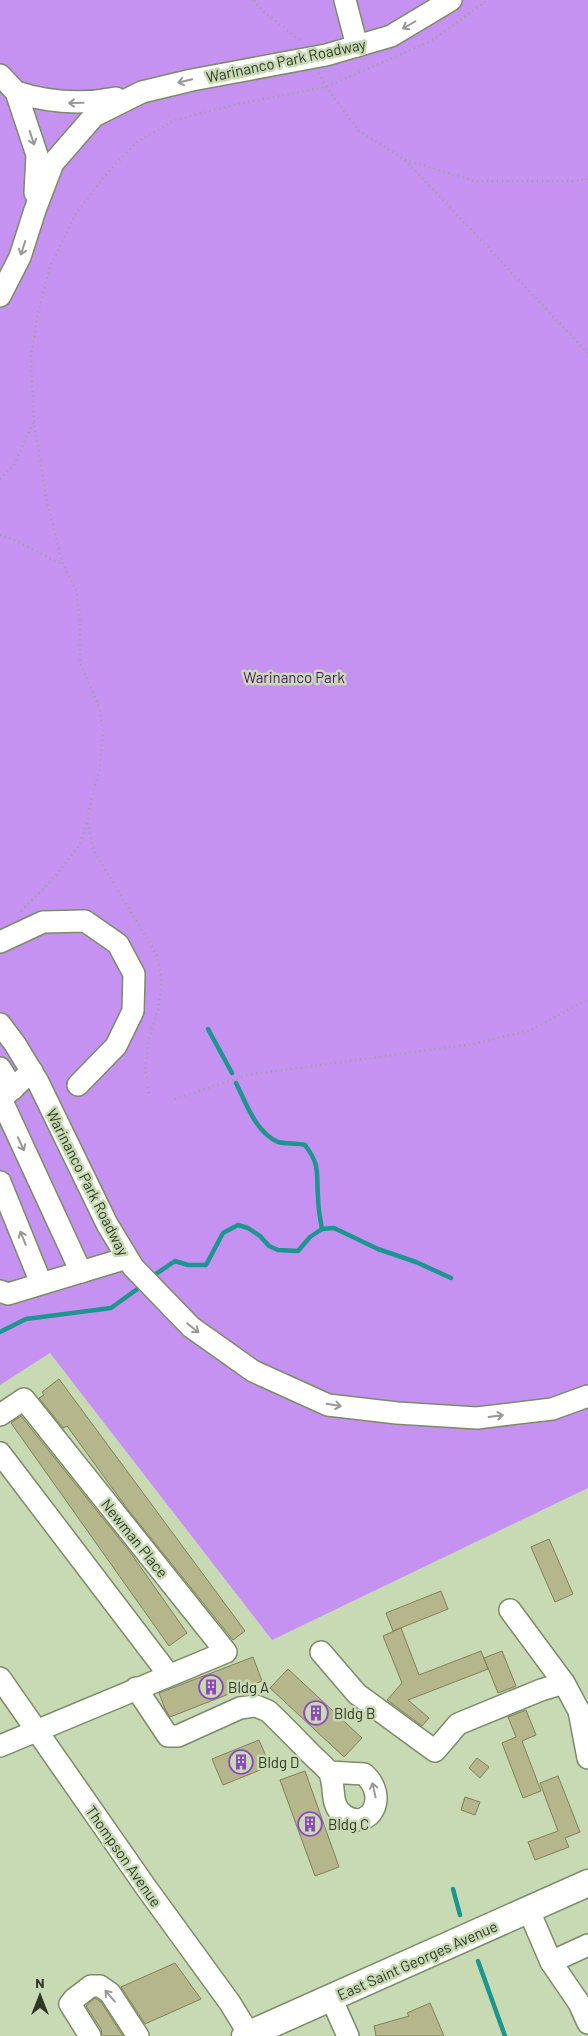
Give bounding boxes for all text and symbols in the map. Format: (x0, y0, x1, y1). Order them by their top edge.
one-way arrow (403, 21, 417, 31)
street label: Warinanco Park Roadway (204, 34, 368, 86)
one-way arrow (177, 77, 193, 87)
one-way arrow (69, 98, 85, 108)
one-way arrow (27, 130, 37, 146)
one-way arrow (17, 240, 27, 256)
park label: Warinanco Park (243, 668, 345, 686)
street label: Warinanco Park Roadway (43, 1105, 133, 1259)
one-way arrow (17, 1136, 27, 1151)
one-way arrow (18, 1231, 27, 1246)
one-way arrow (186, 1322, 199, 1333)
one-way arrow (326, 1400, 342, 1410)
one-way arrow (488, 1411, 504, 1421)
street label: Newman Place (98, 1495, 172, 1581)
building icon: Bldg A (198, 1674, 224, 1700)
place label: Bldg A (228, 1678, 269, 1696)
building icon: Bldg B (303, 1700, 329, 1726)
place label: Bldg B (334, 1704, 375, 1722)
building icon: Bldg D (228, 1749, 254, 1775)
place label: Bldg D (258, 1753, 299, 1771)
one-way arrow (369, 1783, 379, 1799)
street label: Thompson Avenue (82, 1802, 166, 1910)
building icon: Bldg C (297, 1811, 323, 1837)
place label: Bldg C (328, 1815, 369, 1833)
street label: East Saint Georges Avenue (334, 1916, 500, 2004)
north arrow (15, 1971, 65, 2021)
text: N (35, 1974, 45, 1991)
one-way arrow (105, 1990, 116, 2003)

